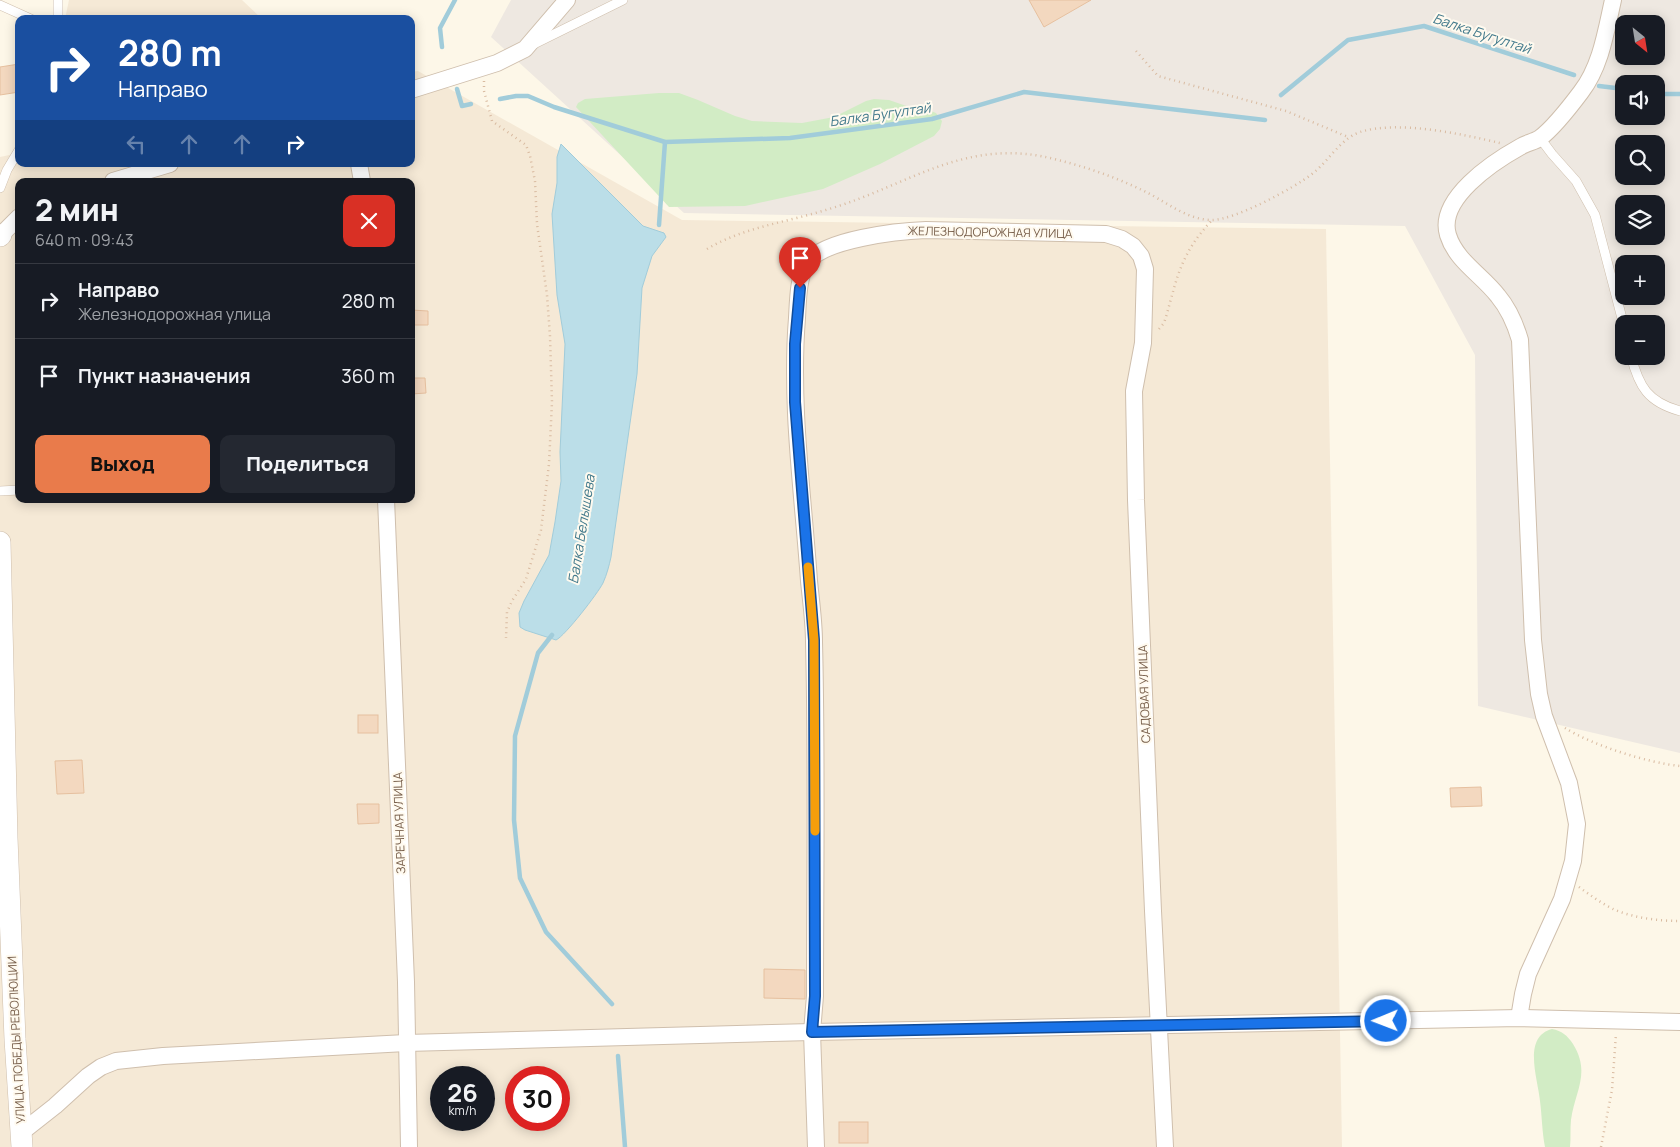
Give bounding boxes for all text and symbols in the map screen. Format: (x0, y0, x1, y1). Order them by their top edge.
water label: Балка Бугултай (1431, 8, 1534, 58)
north arrow (1615, 15, 1665, 65)
map controls (1615, 15, 1665, 365)
text: 280 m (118, 29, 222, 77)
icon: right (35, 35, 100, 100)
text: Направо (118, 74, 208, 104)
button: sound (1615, 75, 1665, 125)
water label: Балка Бугултай (828, 97, 933, 130)
icon: left (122, 130, 150, 158)
icon: ahead (175, 130, 203, 158)
icon: ahead (228, 130, 256, 158)
icon: right (281, 130, 309, 158)
button: search (1615, 135, 1665, 185)
text: 2 мин (35, 189, 119, 230)
button: close (343, 195, 395, 247)
button: layers (1615, 195, 1665, 245)
street label: ЖЕЛЕЗНОДОРОЖНАЯ УЛИЦА (907, 222, 1073, 242)
text: 640 m · 09:43 (35, 229, 134, 251)
pin (779, 237, 821, 288)
icon: arrive (786, 244, 814, 272)
button: + (1615, 255, 1665, 305)
text: Направо (78, 277, 159, 303)
icon: right (35, 287, 63, 315)
text: 280 m (342, 288, 395, 314)
text: Железнодорожная улица (78, 303, 271, 325)
button: − (1615, 315, 1665, 365)
icon: arrive (35, 362, 63, 390)
text: Пункт назначения (78, 363, 251, 389)
text: 360 m (341, 363, 395, 389)
button: Выход (35, 435, 210, 493)
button: Поделиться (220, 435, 395, 493)
water label: Балка Белышева (563, 472, 599, 585)
street label: САДОВАЯ УЛИЦА (1134, 644, 1154, 743)
street label: ЗАРЕЧНАЯ УЛИЦА (389, 771, 409, 874)
street label: УЛИЦА ПОБЕДЫ РЕВОЛЮЦИИ (3, 956, 29, 1124)
position arrow (1359, 994, 1411, 1046)
speed limit sign: 30 (505, 1066, 570, 1131)
text: 26 (447, 1075, 478, 1110)
text: km/h (449, 1102, 476, 1119)

